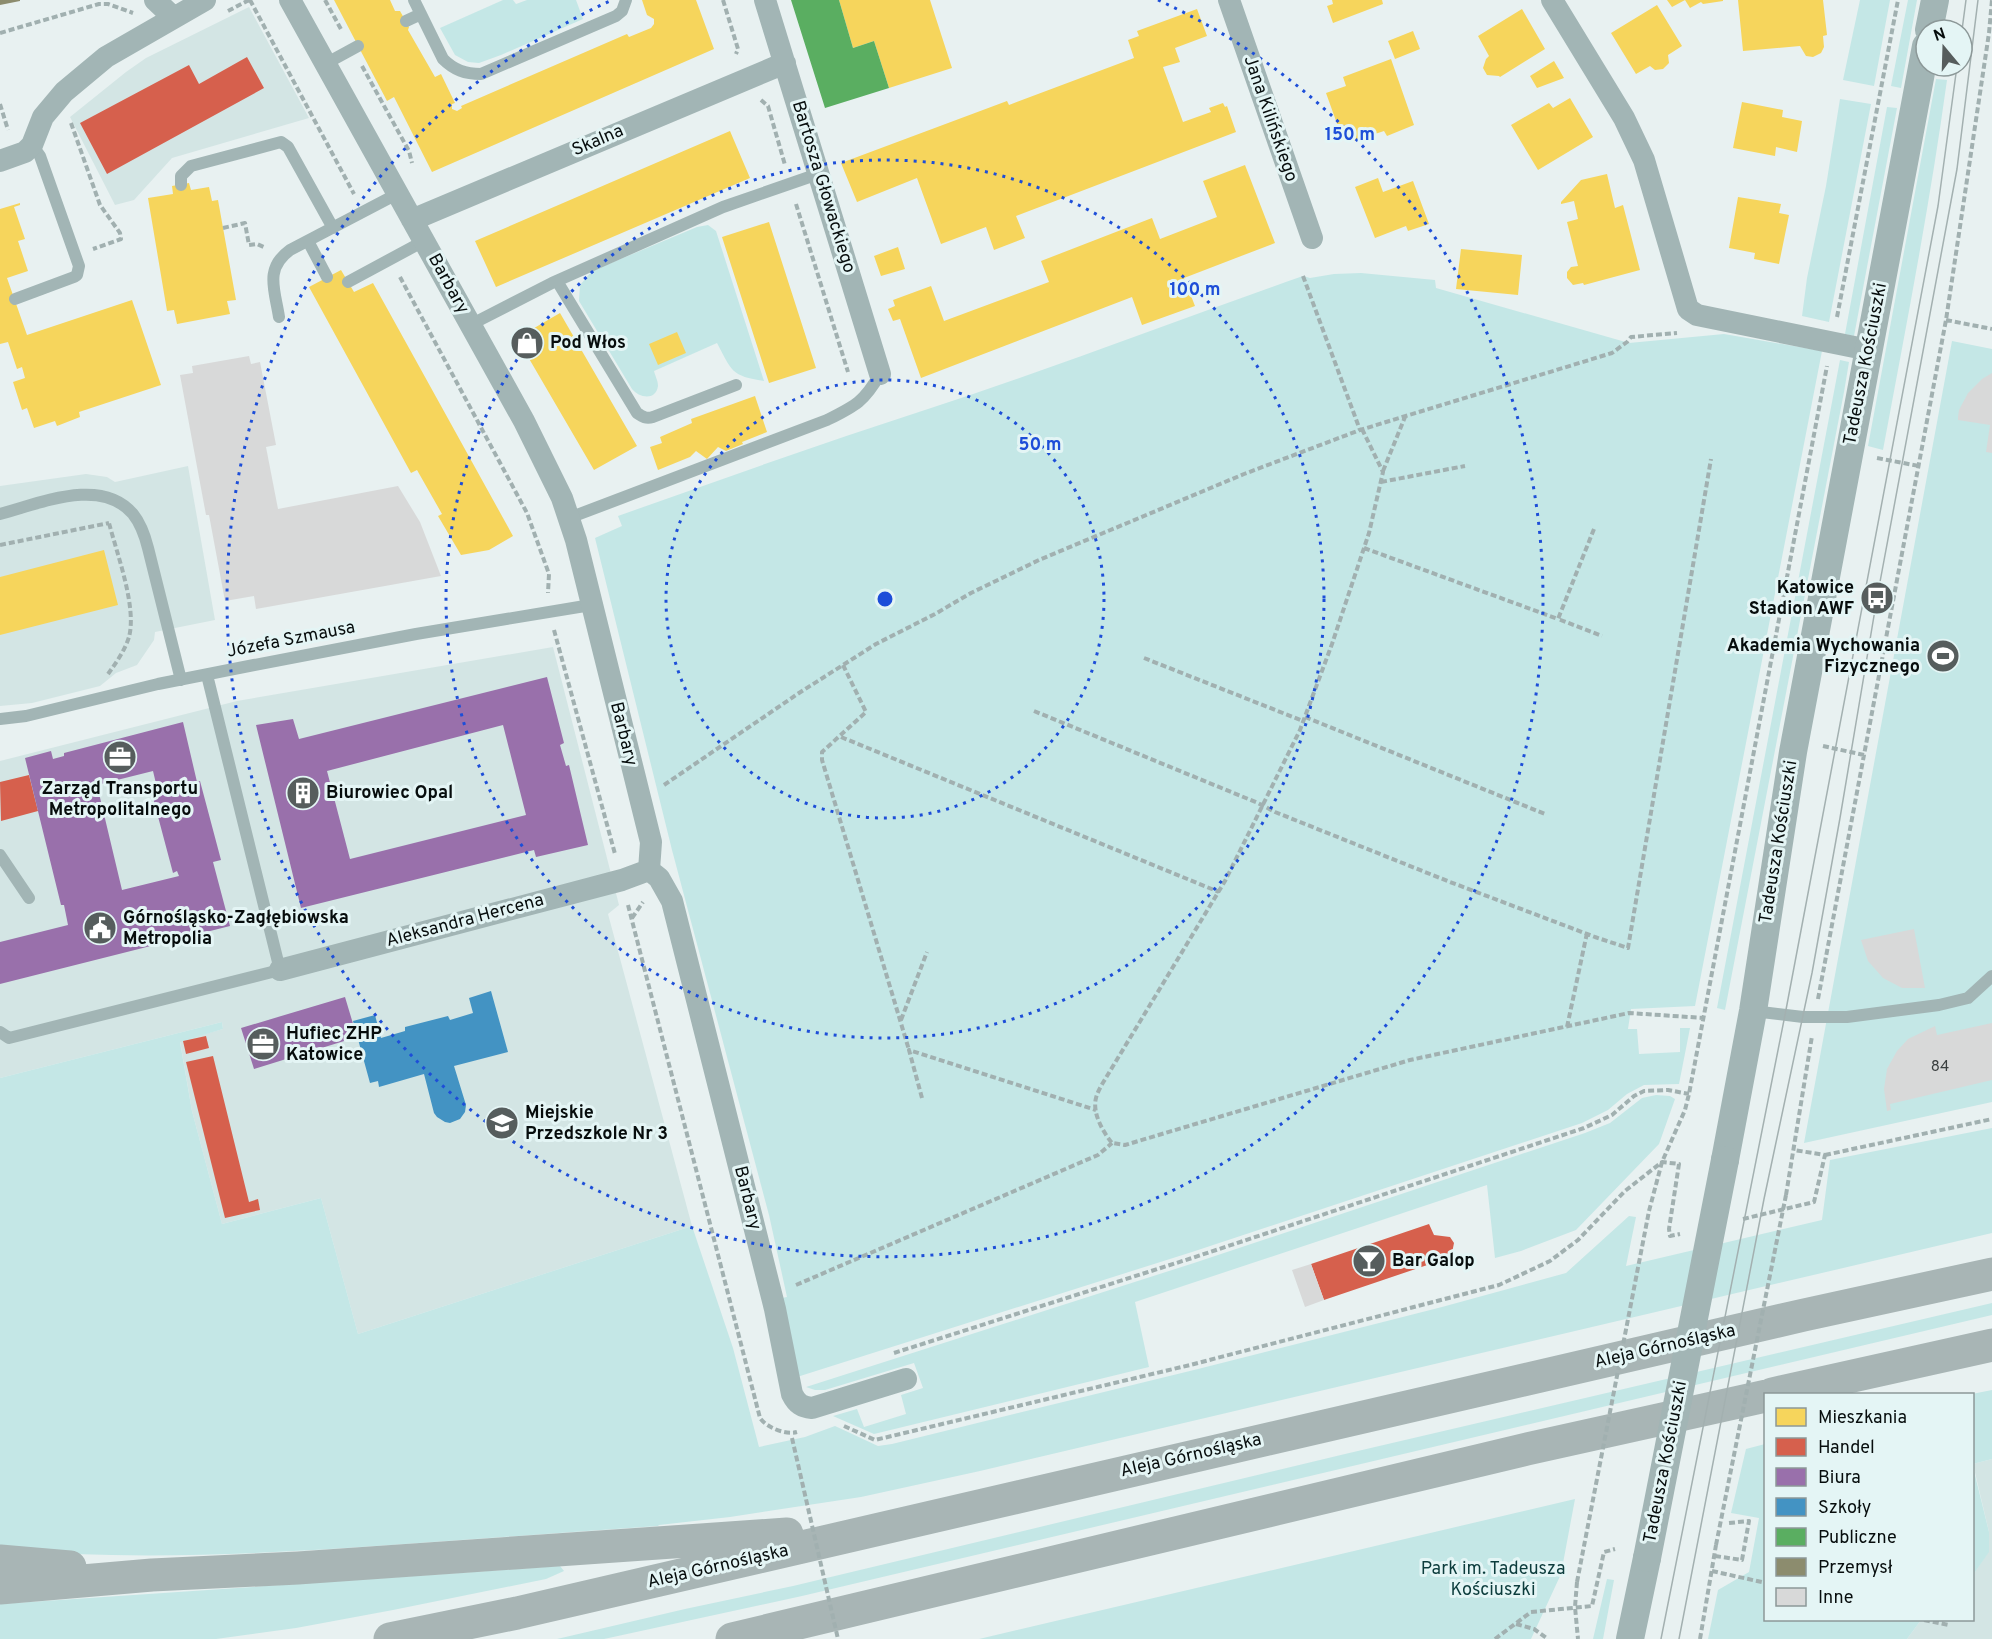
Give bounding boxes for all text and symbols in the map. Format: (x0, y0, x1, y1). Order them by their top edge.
north arrow (1914, 18, 1974, 78)
text: N (1931, 24, 1948, 47)
street label: Jana Kilińskiego (1238, 53, 1302, 185)
street label: Bartosza Głowackiego (786, 98, 860, 276)
street label: Skalna (569, 120, 627, 162)
text: 150 m (1325, 124, 1375, 147)
street label: Barbary (422, 250, 474, 318)
text: 100 m (1169, 279, 1221, 302)
street label: Tadeusza Kościuszki (1839, 281, 1893, 447)
shop icon: Pod Włos (509, 325, 545, 361)
place label: Pod Włos (550, 332, 626, 355)
text: 50 m (1018, 434, 1062, 457)
place label: Katowice Stadion AWF (1749, 577, 1854, 621)
bus stop icon: Katowice Stadion AWF (1859, 580, 1895, 616)
centre of rings (875, 589, 895, 609)
street label: Józefa Szmausa (225, 616, 357, 664)
place label: Akademia Wychowania Fizycznego (1727, 635, 1920, 679)
sports icon: Akademia Wychowania Fizycznego (1925, 638, 1961, 674)
street label: Barbary (604, 700, 642, 768)
office icon: Zarząd Transportu Metropolitalnego (102, 739, 138, 775)
street label: Tadeusza Kościuszki (1755, 759, 1803, 925)
building icon: Biurowiec Opal (285, 775, 321, 811)
place label: Zarząd Transportu Metropolitalnego (42, 778, 198, 822)
place label: Biurowiec Opal (326, 782, 453, 805)
street label: Aleksandra Hercena (384, 889, 546, 953)
place label: Górnośląsko-Zagłębiowska Metropolia (123, 907, 349, 951)
public building icon: Górnośląsko-Zagłębiowska Metropolia (82, 910, 118, 946)
place label: Hufiec ZHP Katowice (286, 1023, 382, 1067)
office icon: Hufiec ZHP Katowice (245, 1026, 281, 1062)
house number: 84 (1931, 1058, 1949, 1077)
place label: Miejskie Przedszkole Nr 3 (525, 1102, 668, 1146)
school or university icon: Miejskie Przedszkole Nr 3 (484, 1105, 520, 1141)
street label: Barbary (728, 1164, 766, 1232)
bar icon: Bar Galop (1351, 1243, 1387, 1279)
place label: Bar Galop (1392, 1250, 1475, 1273)
street label: Aleja Górnośląska (1592, 1320, 1738, 1374)
street label: Tadeusza Kościuszki (1639, 1379, 1693, 1545)
legend (1764, 1393, 1974, 1621)
text: Mieszkania (1818, 1407, 1907, 1430)
street label: Aleja Górnośląska (1118, 1429, 1264, 1483)
text: Handel (1818, 1437, 1875, 1460)
text: Biura (1818, 1467, 1861, 1490)
text: Szkoły (1818, 1497, 1871, 1520)
text: Publiczne (1818, 1527, 1897, 1550)
street label: Aleja Górnośląska (645, 1540, 791, 1594)
text: Przemysł (1818, 1557, 1893, 1580)
park label: Park im. Tadeusza Kościuszki (1421, 1558, 1565, 1602)
text: Inne (1818, 1587, 1854, 1610)

